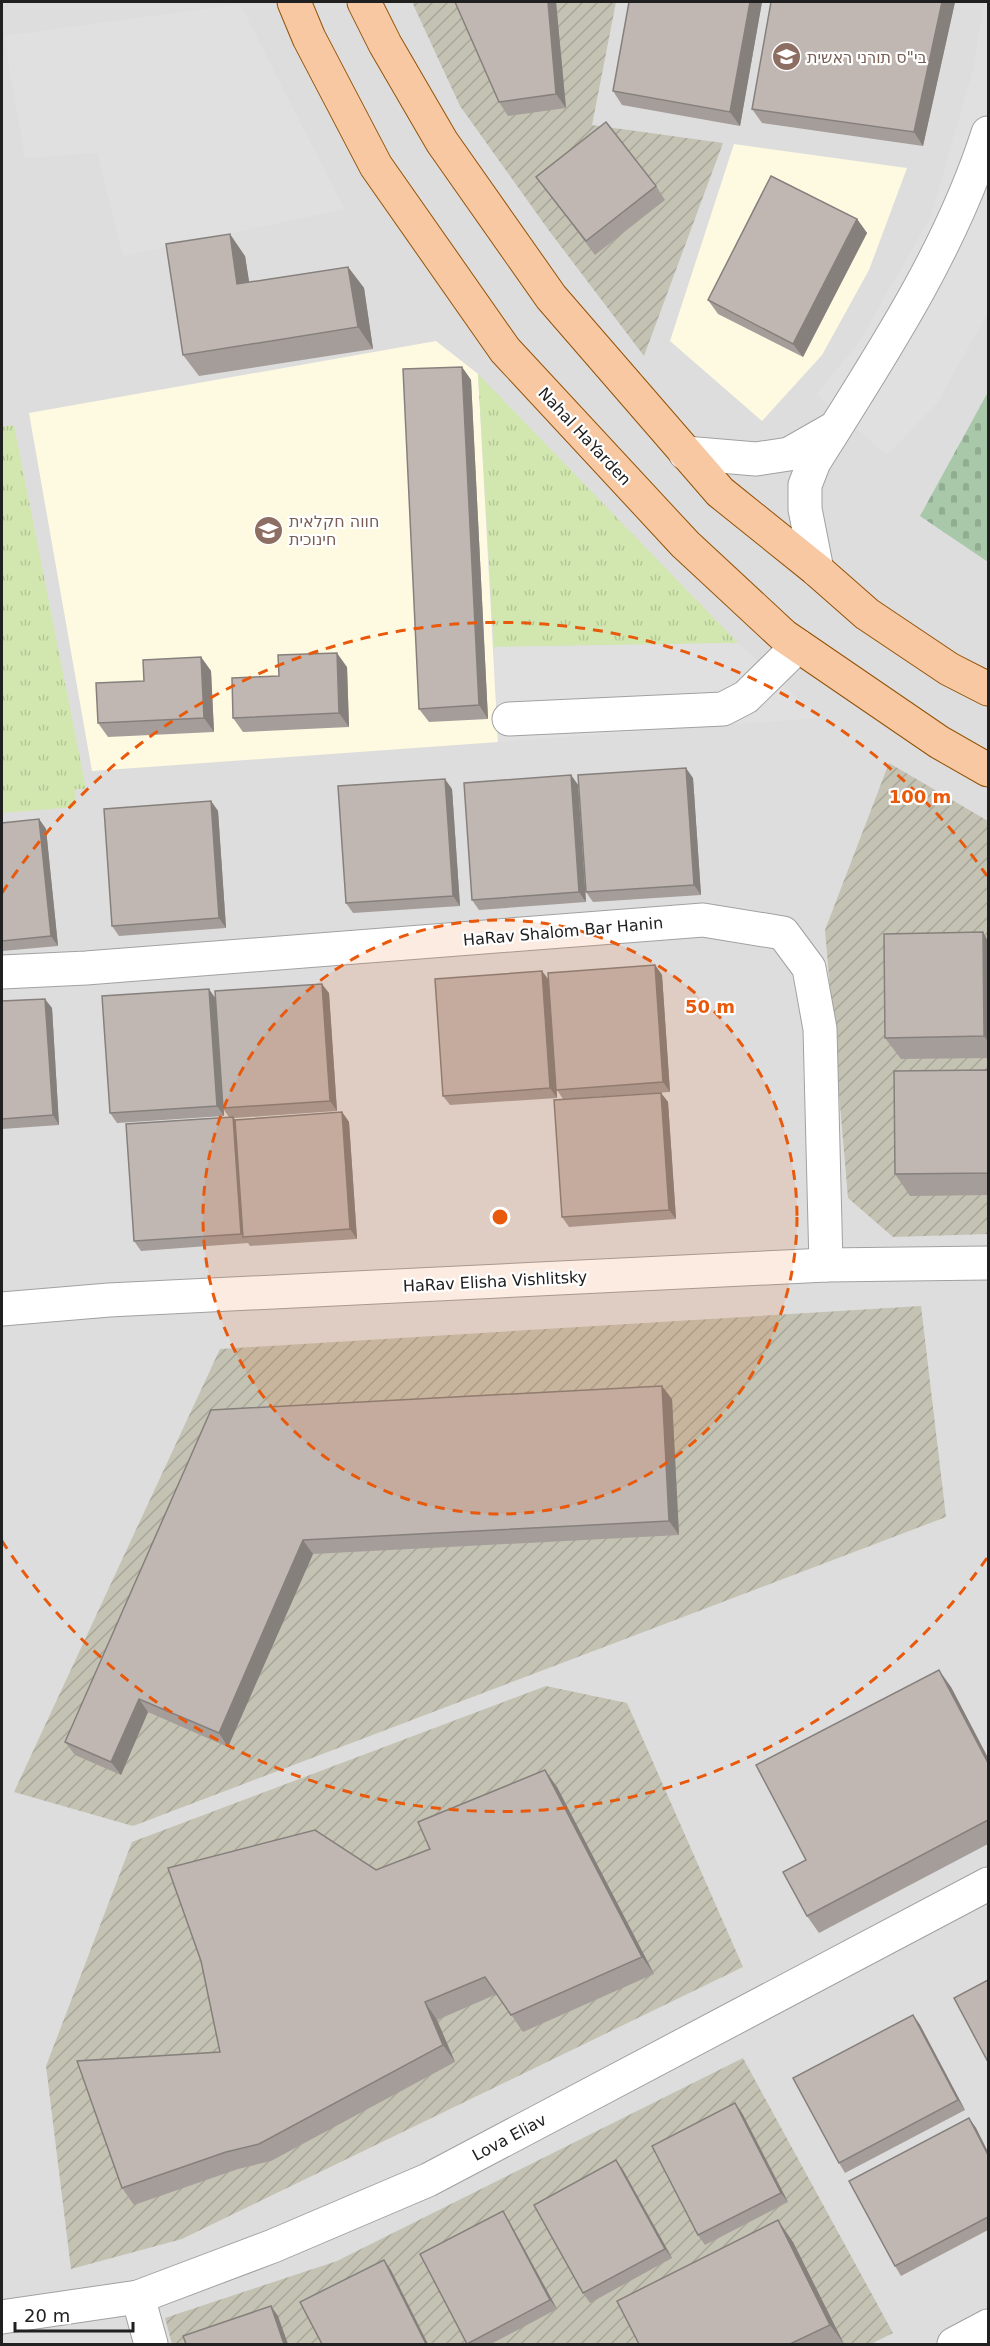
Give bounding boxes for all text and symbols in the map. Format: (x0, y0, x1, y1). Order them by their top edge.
school or university icon: בי"ס תורני ראשית (770, 41, 802, 73)
place label: בי"ס תורני ראשית (807, 48, 927, 67)
street label: Nahal HaYarden (534, 383, 635, 489)
place label: חווה חקלאית חינוכית (289, 512, 379, 549)
school or university icon: חווה חקלאית חינוכית (252, 514, 284, 546)
text: 100 m (889, 786, 951, 807)
street label: HaRav Shalom Bar Hanin (462, 913, 664, 950)
text: 50 m (685, 996, 735, 1017)
centre of rings (490, 1207, 510, 1227)
street label: HaRav Elisha Vishlitsky (402, 1267, 588, 1296)
street label: Lova Eliav (469, 2110, 549, 2165)
scale bar (15, 2295, 134, 2333)
text: 20 m (24, 2305, 70, 2326)

